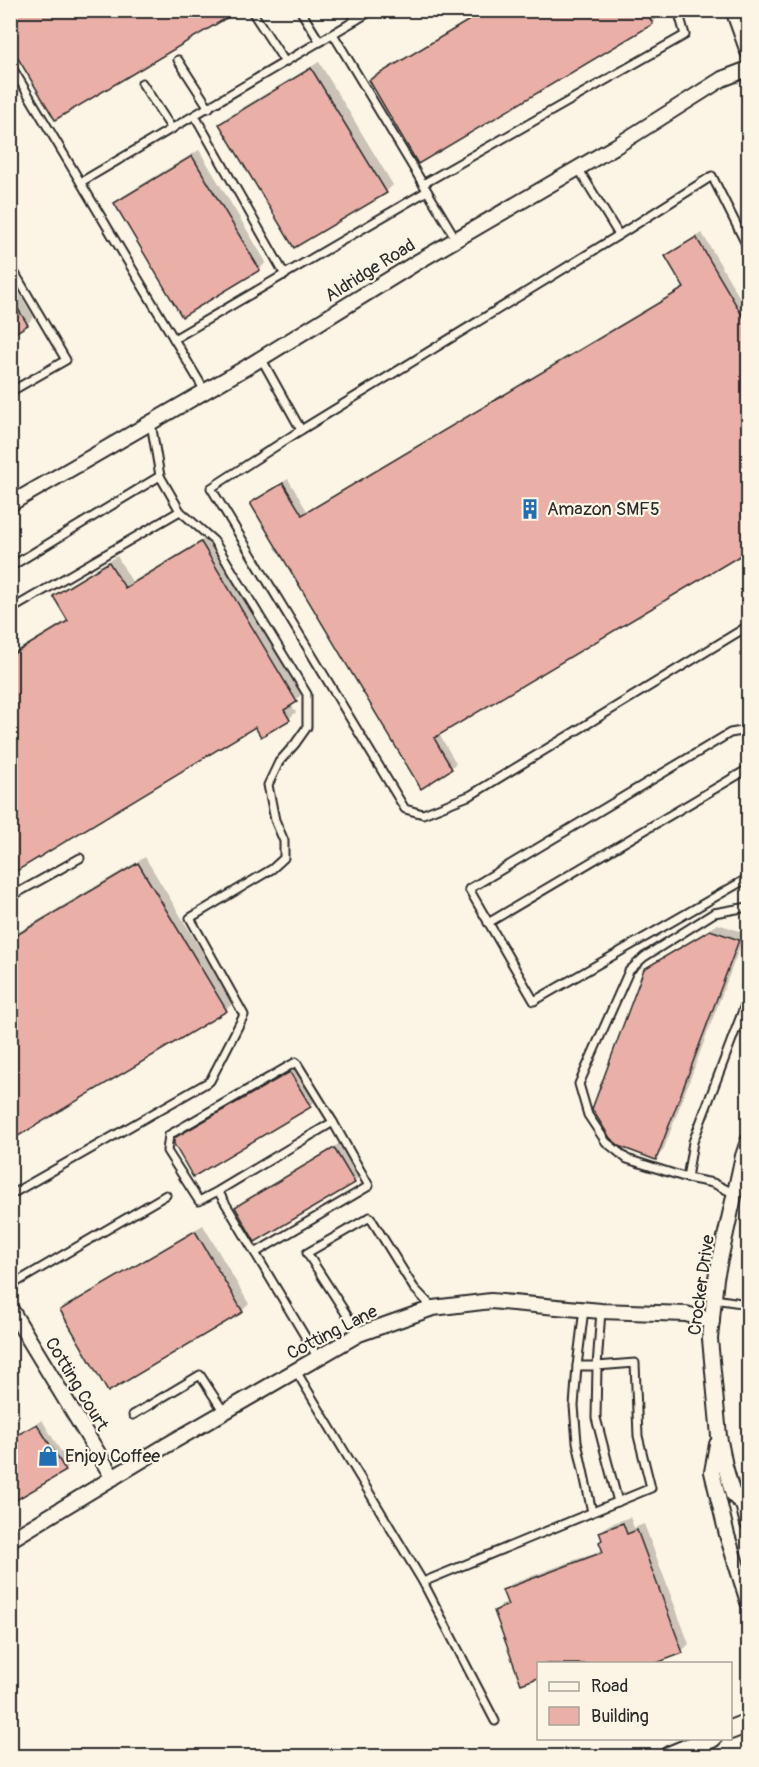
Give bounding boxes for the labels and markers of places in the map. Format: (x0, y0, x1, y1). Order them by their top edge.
building icon: Amazon SMF5 (518, 497, 542, 521)
place label: Amazon SMF5 (547, 498, 660, 521)
shop icon: Enjoy Coffee (36, 1444, 60, 1468)
place label: Enjoy Coffee (65, 1445, 160, 1468)

